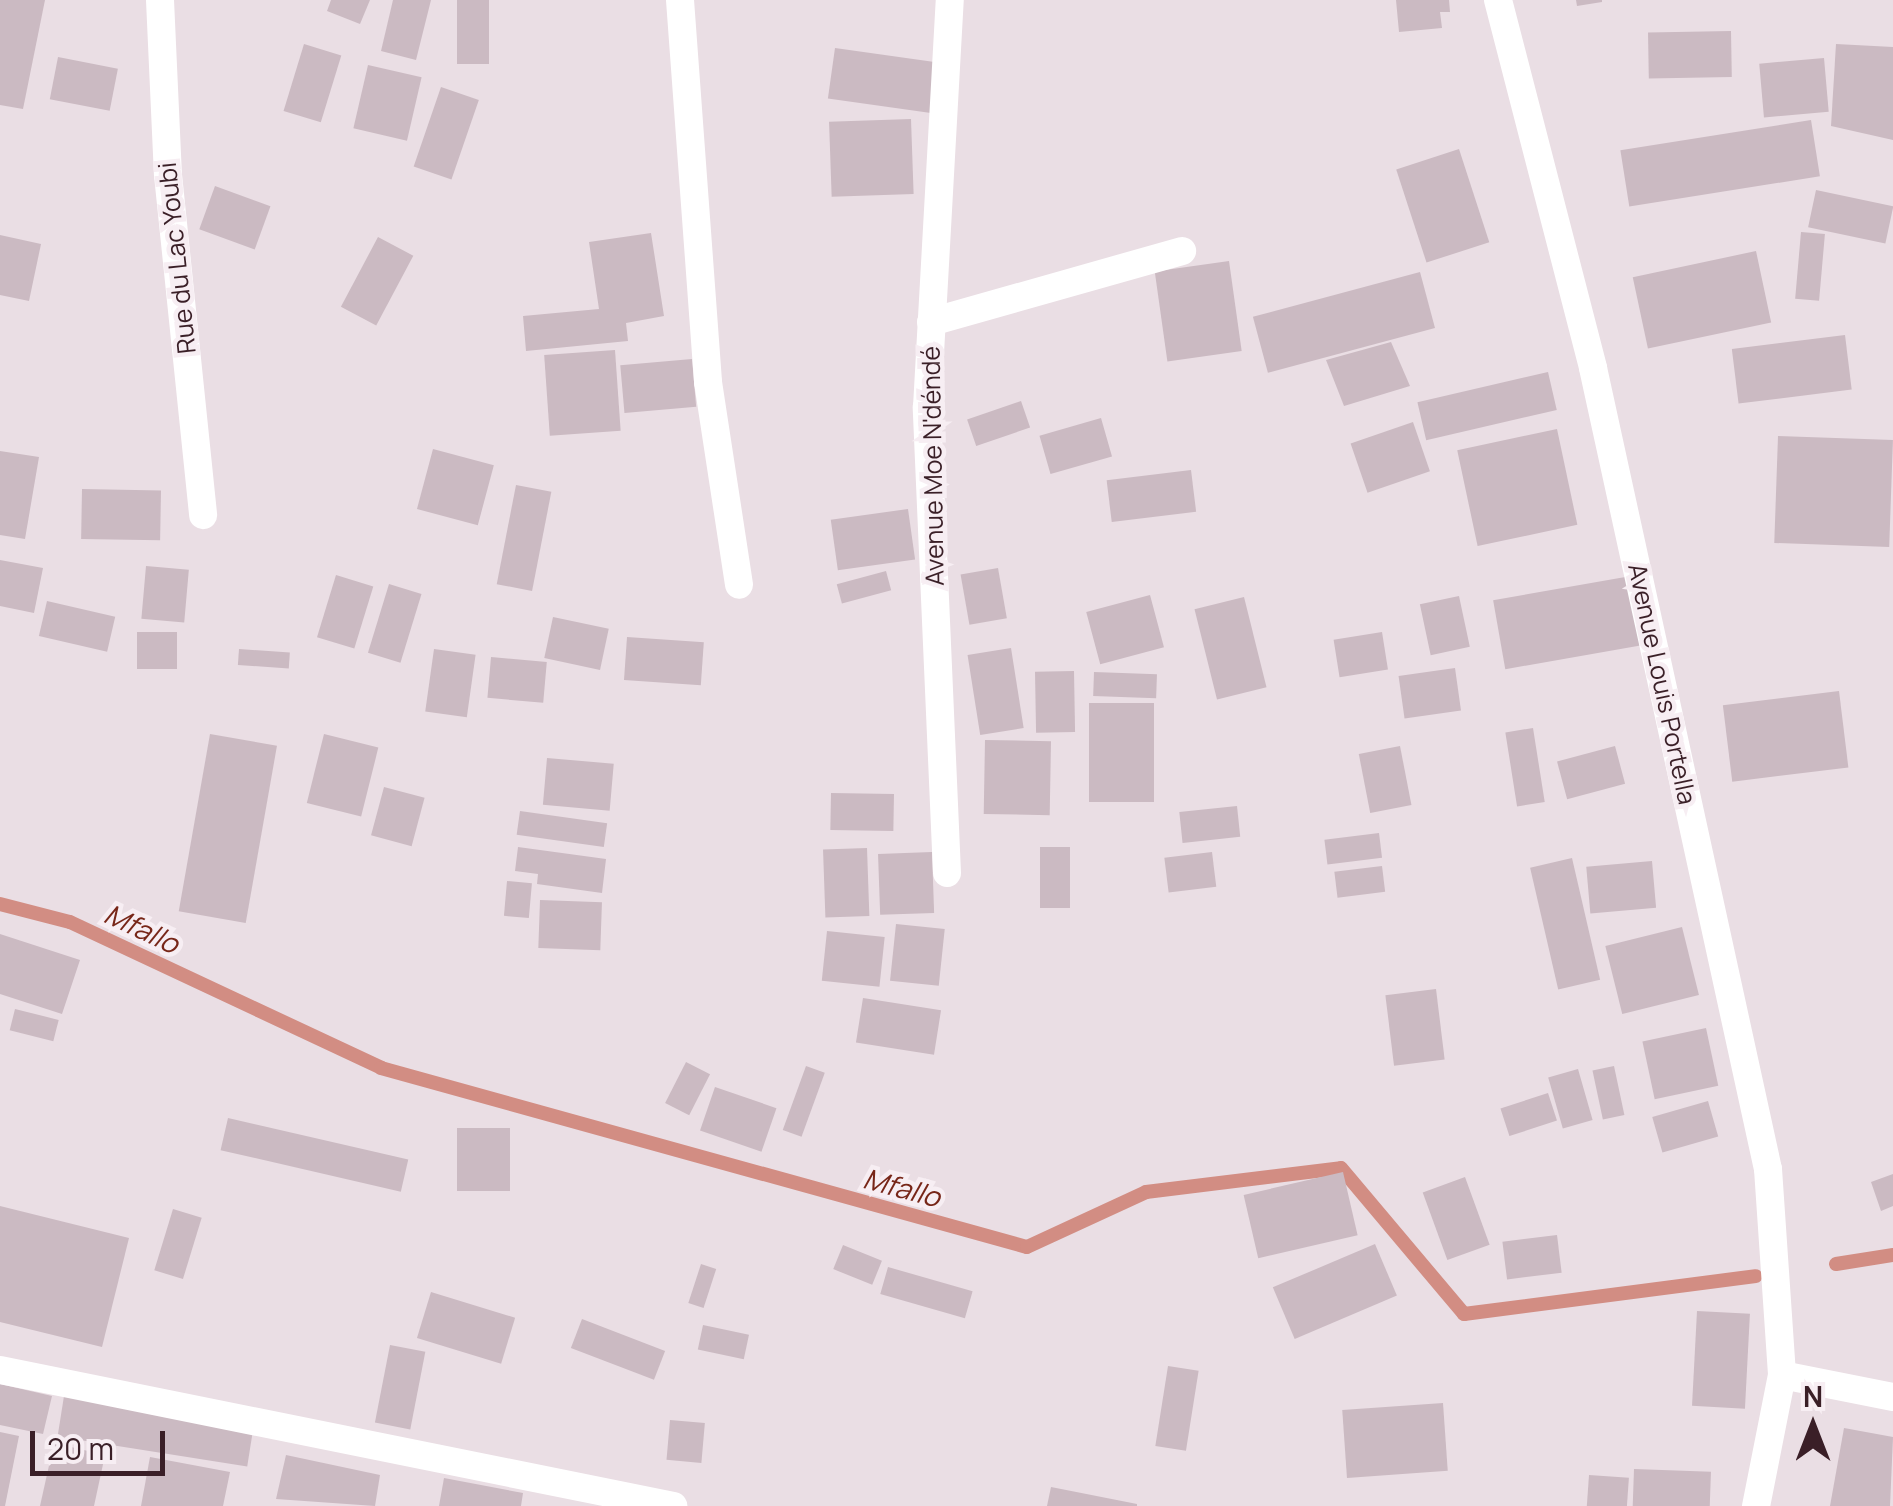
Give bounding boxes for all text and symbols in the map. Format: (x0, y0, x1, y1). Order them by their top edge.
street label: Rue du Lac Youbi (152, 161, 202, 355)
street label: Avenue Moe N'déndé (916, 346, 950, 586)
street label: Avenue Louis Portella (1622, 561, 1702, 807)
water label: Mfallo (99, 896, 185, 960)
water label: Mfallo (860, 1161, 944, 1213)
north arrow (1763, 1376, 1863, 1476)
text: N (1803, 1377, 1823, 1415)
scale bar (35, 1411, 170, 1473)
text: 20 m (47, 1428, 114, 1469)

